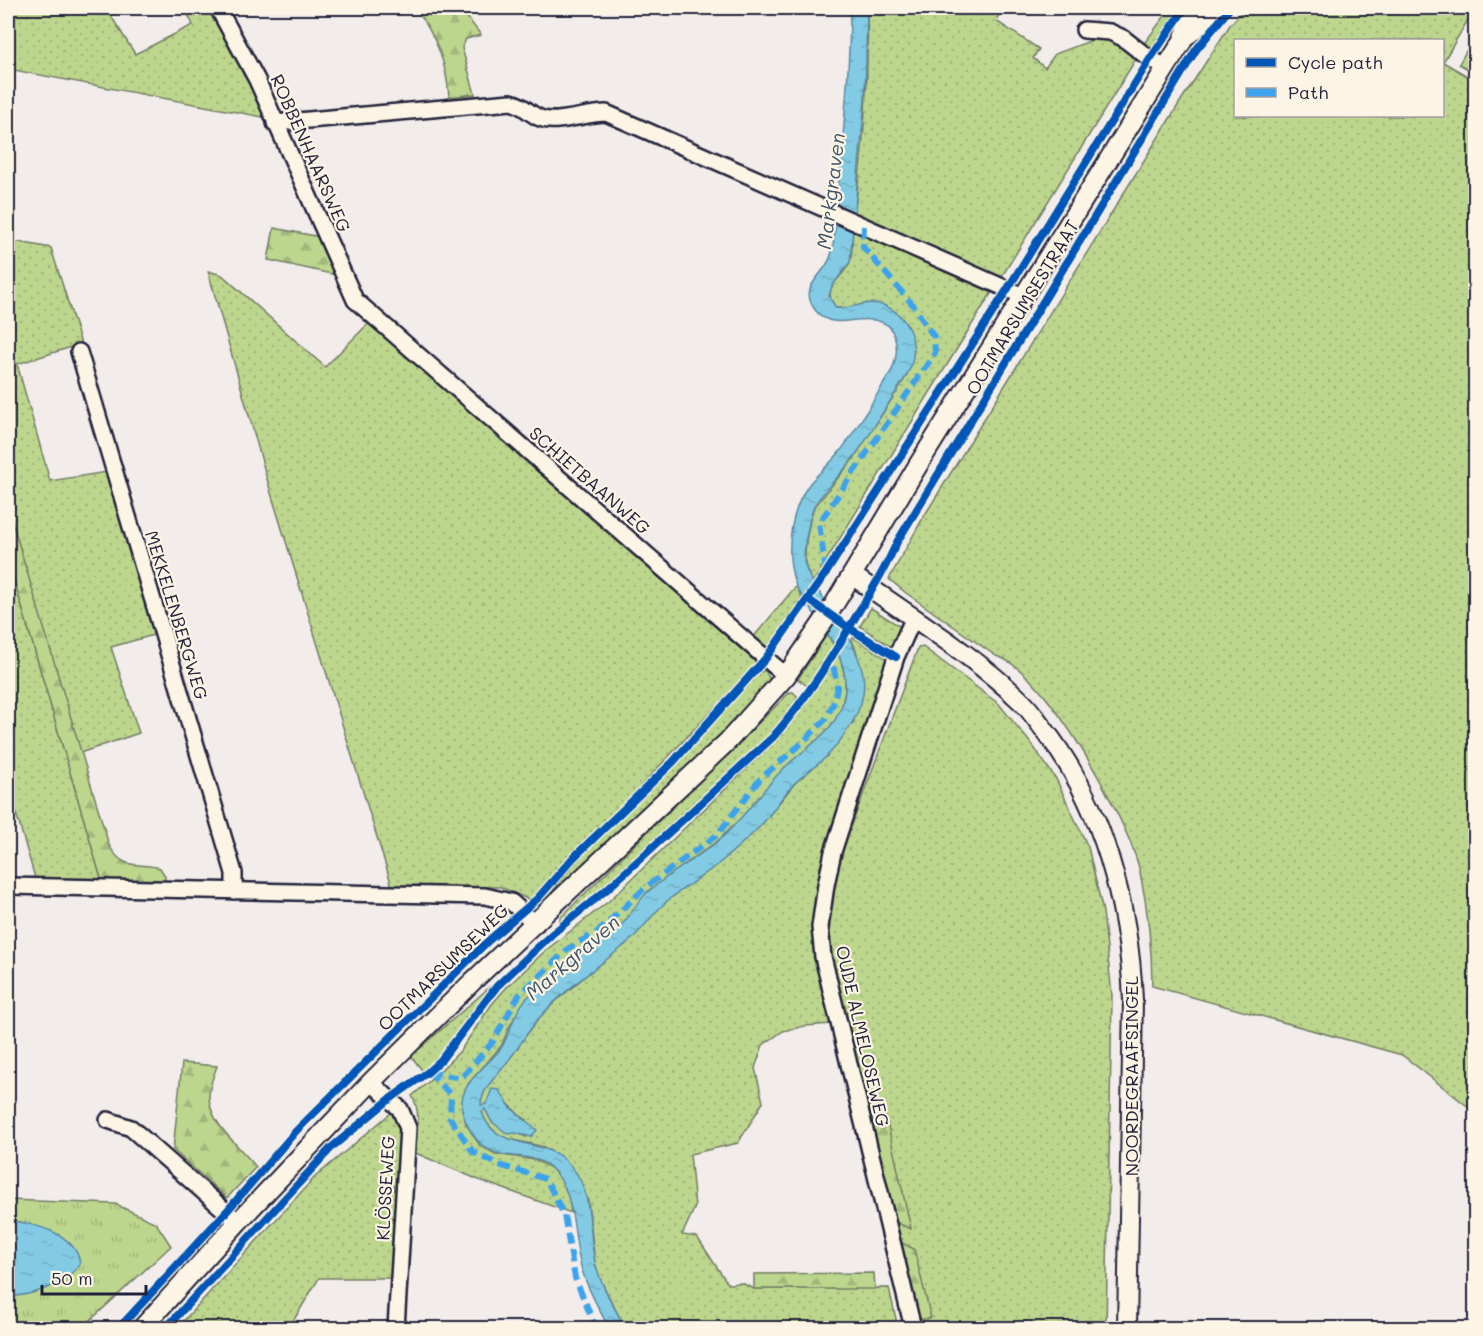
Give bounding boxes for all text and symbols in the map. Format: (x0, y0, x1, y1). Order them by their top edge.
legend (1234, 39, 1444, 117)
text: Cycle path (1288, 50, 1383, 74)
street label: ROBBENHAARSWEG (265, 70, 357, 236)
text: Path (1288, 80, 1328, 104)
water label: Markgraven (810, 131, 850, 251)
street label: OOTMARSUMSESTRAAT (960, 215, 1084, 399)
street label: SCHIETBAANWEG (524, 421, 656, 539)
street label: MEKKELENBERGWEG (140, 527, 214, 703)
street label: OOTMARSUMSEWEG (372, 898, 514, 1036)
water label: Markgraven (519, 909, 625, 1005)
street label: OUDE ALMELOSEWEG (831, 943, 895, 1129)
street label: NOORDEGRAAFSINGEL (1119, 975, 1143, 1176)
street label: KLÖSSEWEG (370, 1135, 400, 1241)
scale bar (42, 1258, 146, 1296)
text: 50 m (51, 1266, 93, 1290)

